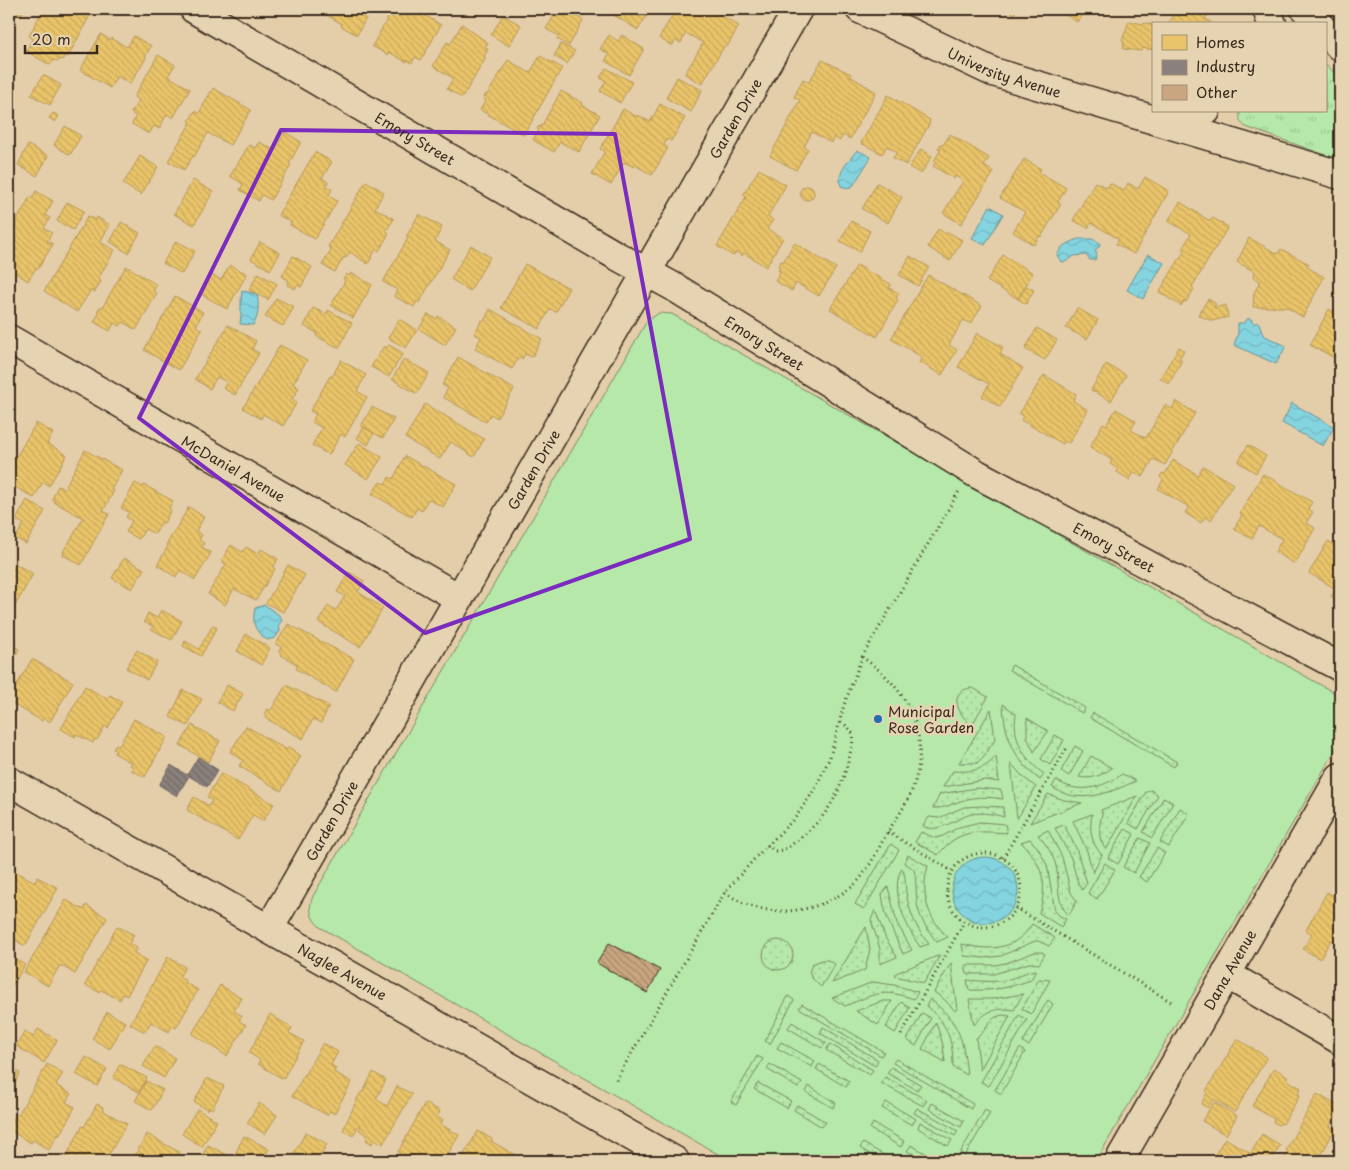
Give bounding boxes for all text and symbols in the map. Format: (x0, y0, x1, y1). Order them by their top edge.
scale bar (25, 22, 98, 54)
legend (1152, 22, 1326, 112)
text: 20 m (32, 27, 71, 50)
text: Homes (1196, 30, 1245, 53)
street label: University Avenue (944, 42, 1064, 102)
text: Industry (1196, 54, 1255, 77)
street label: Garden Drive (704, 74, 766, 162)
text: Other (1196, 80, 1237, 103)
street label: Emory Street (371, 107, 459, 170)
street label: Emory Street (721, 310, 808, 375)
street label: Garden Drive (502, 426, 565, 514)
street label: McDaniel Avenue (178, 430, 290, 507)
street label: Emory Street (1070, 517, 1159, 577)
place label: Municipal Rose Garden (888, 701, 974, 738)
marker: Municipal Rose Garden (872, 713, 884, 725)
street label: Garden Drive (300, 777, 363, 865)
street label: Dana Avenue (1198, 925, 1261, 1013)
street label: Naglee Avenue (294, 938, 391, 1005)

